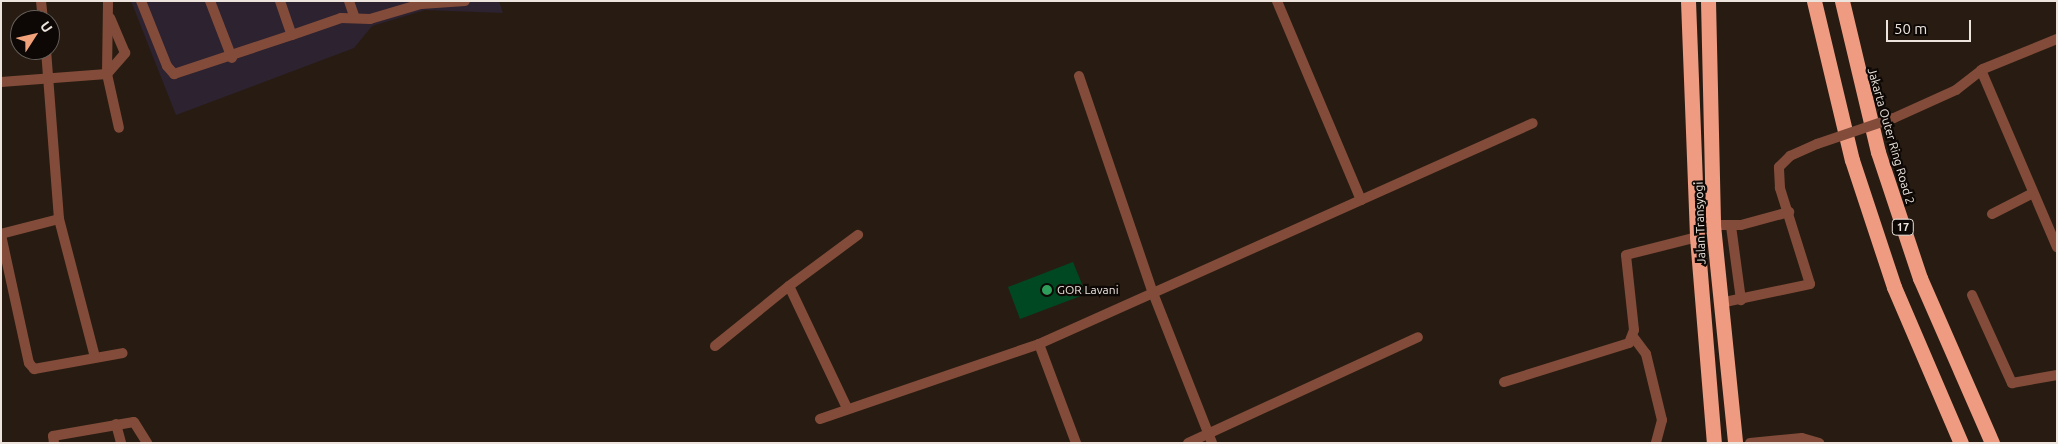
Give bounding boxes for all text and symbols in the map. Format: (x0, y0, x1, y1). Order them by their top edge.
north arrow (10, 10, 60, 60)
scale bar (1888, 10, 1973, 42)
text: U (37, 18, 56, 36)
text: 50 m (1894, 20, 1927, 37)
street label: Jakarta Outer Ring Road 2 (1865, 66, 1917, 206)
street label: Jalan Transyogi (1691, 181, 1709, 265)
road number: 17 (1892, 218, 1914, 236)
place label: GOR Lavani (1057, 283, 1119, 297)
marker: GOR Lavani (1041, 284, 1053, 296)

